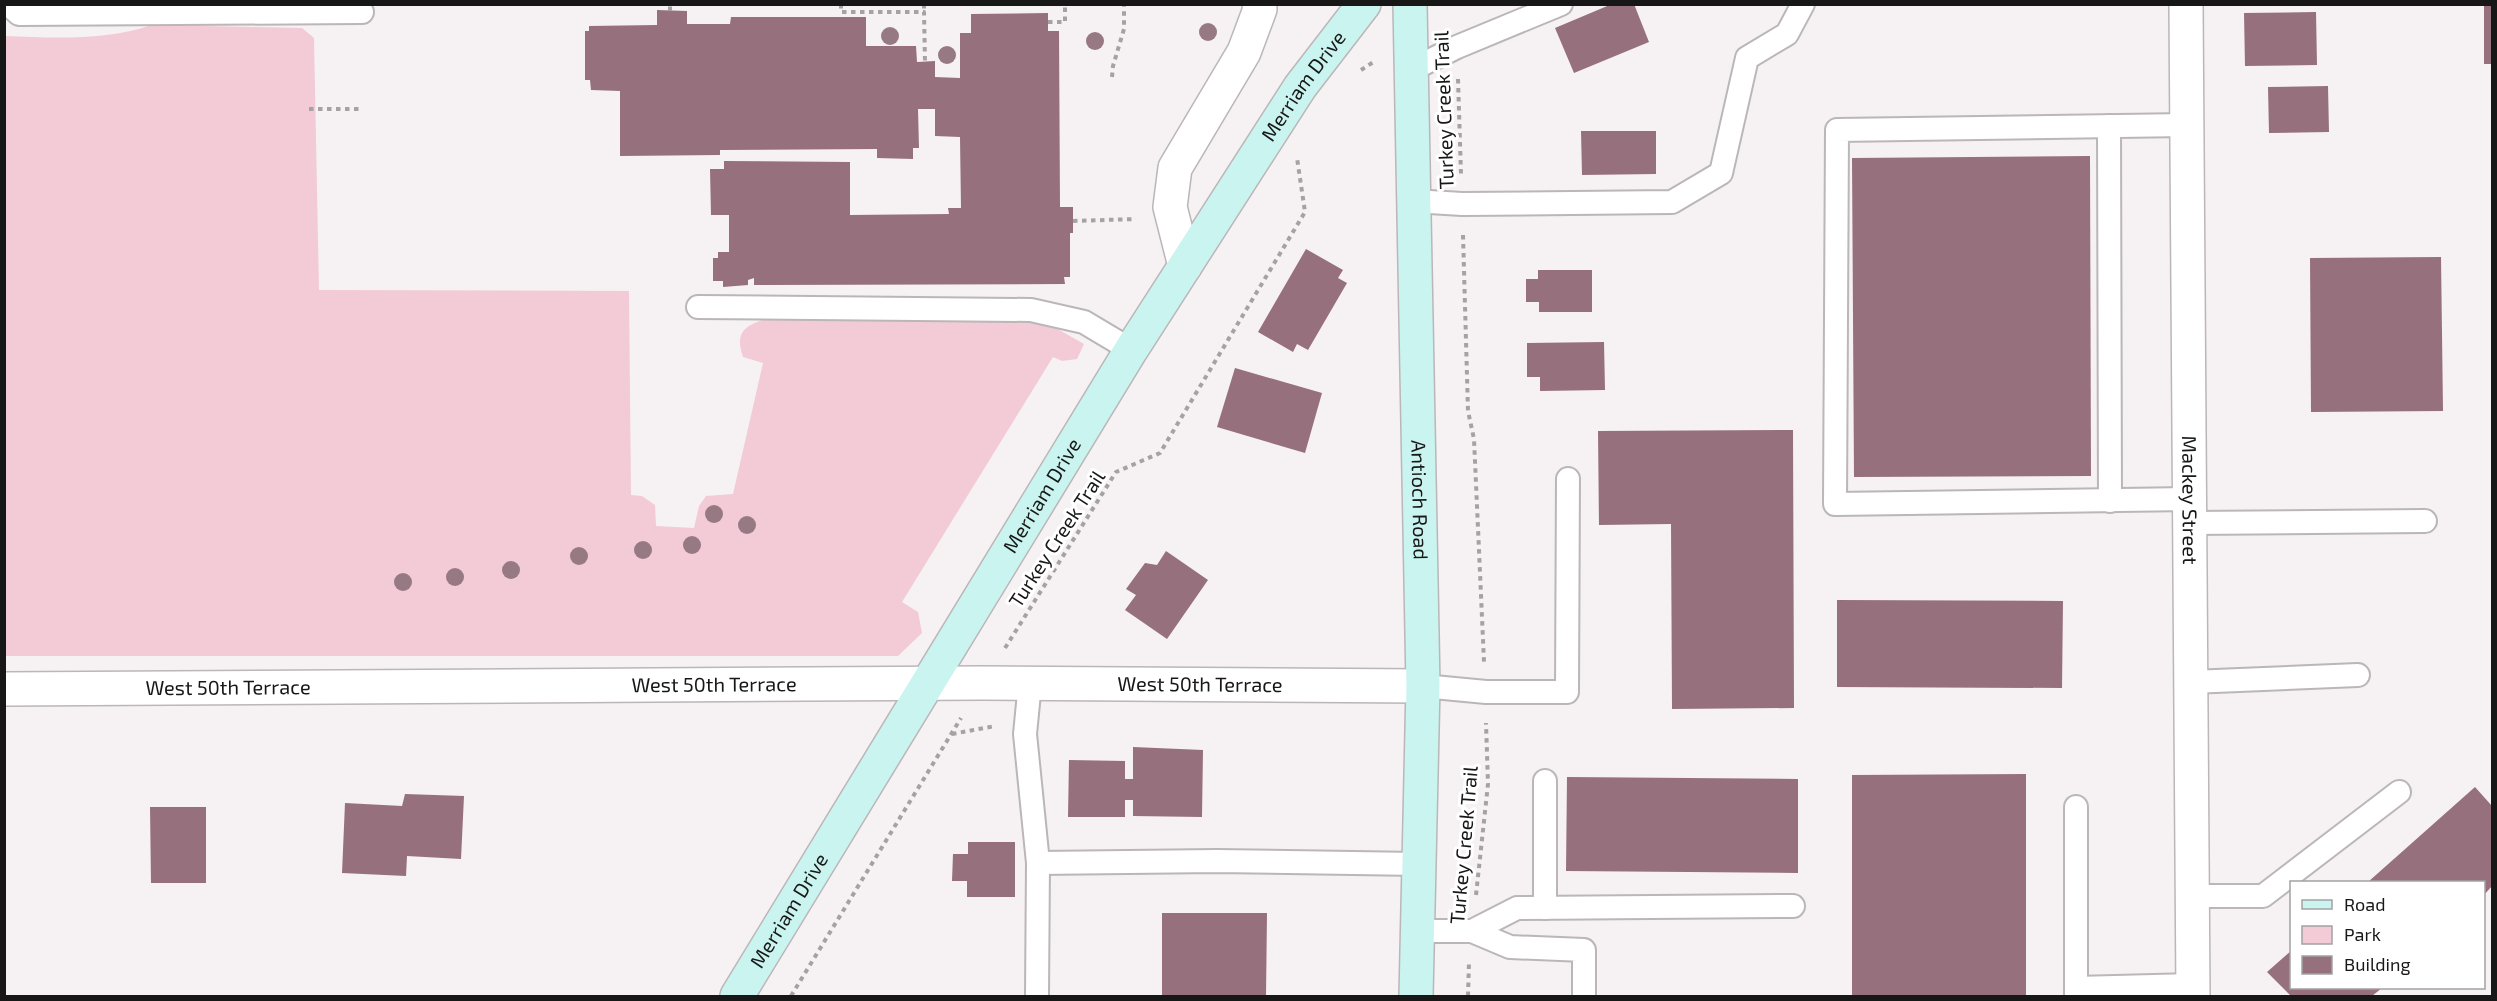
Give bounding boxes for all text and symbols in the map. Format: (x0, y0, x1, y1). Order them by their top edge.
street label: Merriam Drive (1255, 26, 1350, 145)
street label: Turkey Creek Trail (1428, 30, 1458, 190)
street label: Merriam Drive (997, 434, 1085, 557)
street label: Mackey Street (2178, 435, 2203, 565)
street label: Antioch Road (1407, 440, 1434, 560)
street label: Turkey Creek Trail (1003, 465, 1109, 612)
street label: West 50th Terrace (631, 671, 797, 696)
street label: West 50th Terrace (1117, 671, 1283, 696)
street label: West 50th Terrace (145, 674, 311, 699)
street label: Turkey Creek Trail (1444, 765, 1482, 925)
street label: Merriam Drive (744, 848, 832, 972)
legend (2290, 881, 2485, 989)
text: Road (2344, 893, 2385, 915)
text: Park (2344, 923, 2381, 945)
text: Building (2344, 953, 2411, 975)

